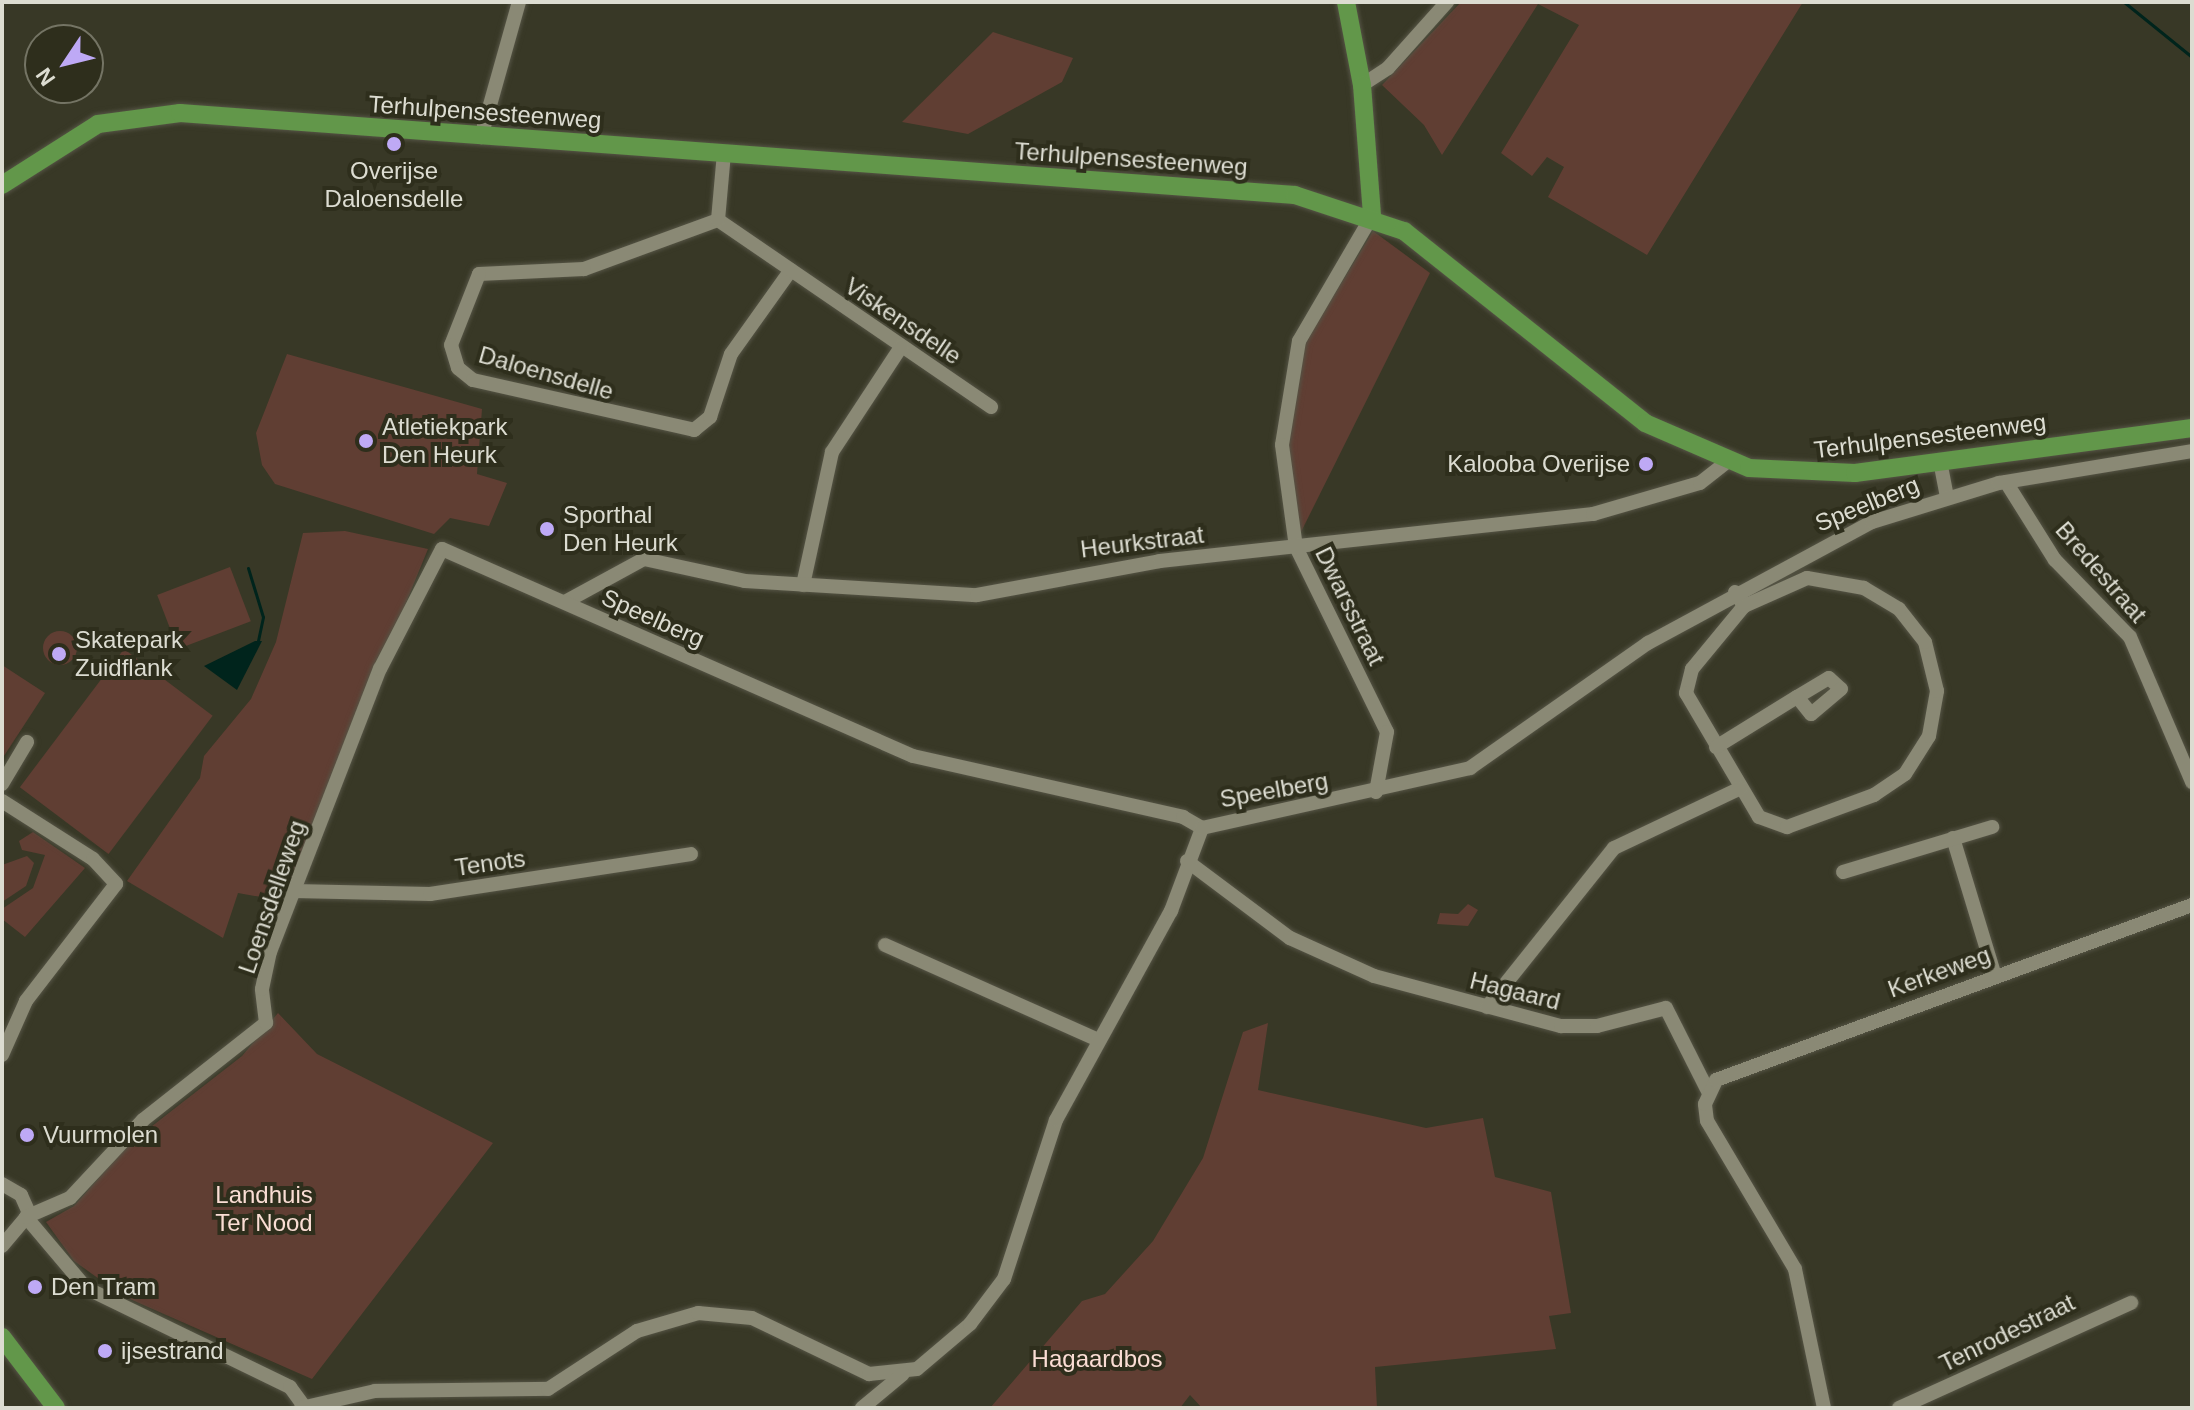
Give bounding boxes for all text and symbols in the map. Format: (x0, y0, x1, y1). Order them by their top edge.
north arrow (24, 24, 104, 104)
text: N (31, 63, 60, 91)
street label: Terhulpensesteenweg (368, 89, 602, 135)
marker: Overijse Daloensdelle (385, 135, 403, 153)
street label: Terhulpensesteenweg (1014, 136, 1248, 182)
place label: Overijse Daloensdelle (325, 157, 463, 213)
street label: Viskensdelle (839, 272, 967, 370)
street label: Daloensdelle (475, 340, 617, 406)
street label: Terhulpensesteenweg (1812, 407, 2048, 465)
place label: Atletiekpark Den Heurk (382, 413, 507, 469)
marker: Atletiekpark Den Heurk (357, 432, 375, 450)
place label: Kalooba Overijse (1447, 450, 1630, 478)
marker: Kalooba Overijse (1637, 455, 1655, 473)
street label: Speelberg (1811, 470, 1923, 538)
place label: Sporthal Den Heurk (563, 501, 678, 557)
street label: Bredestraat (2049, 516, 2153, 628)
marker: Sporthal Den Heurk (538, 520, 556, 538)
street label: Heurkstraat (1079, 520, 1205, 564)
street label: Dwarsstraat (1309, 542, 1391, 670)
street label: Speelberg (597, 583, 709, 653)
place label: Skatepark Zuidflank (75, 626, 183, 682)
marker: Skatepark Zuidflank (50, 645, 68, 663)
street label: Speelberg (1218, 766, 1330, 814)
street label: Loensdelleweg (232, 817, 312, 977)
street label: Tenots (453, 844, 527, 882)
street label: Kerkeweg (1884, 940, 1994, 1004)
street label: Hagaard (1467, 966, 1563, 1016)
place label: Vuurmolen (43, 1121, 158, 1149)
marker: Vuurmolen (18, 1126, 36, 1144)
park label: Landhuis Ter Nood (215, 1181, 313, 1237)
place label: Den Tram (51, 1273, 157, 1301)
marker: Den Tram (26, 1278, 44, 1296)
street label: Tenrodestraat (1935, 1288, 2079, 1378)
place label: ijsestrand (121, 1337, 224, 1365)
marker: ijsestrand (96, 1342, 114, 1360)
park label: Hagaardbos (1032, 1345, 1162, 1373)

